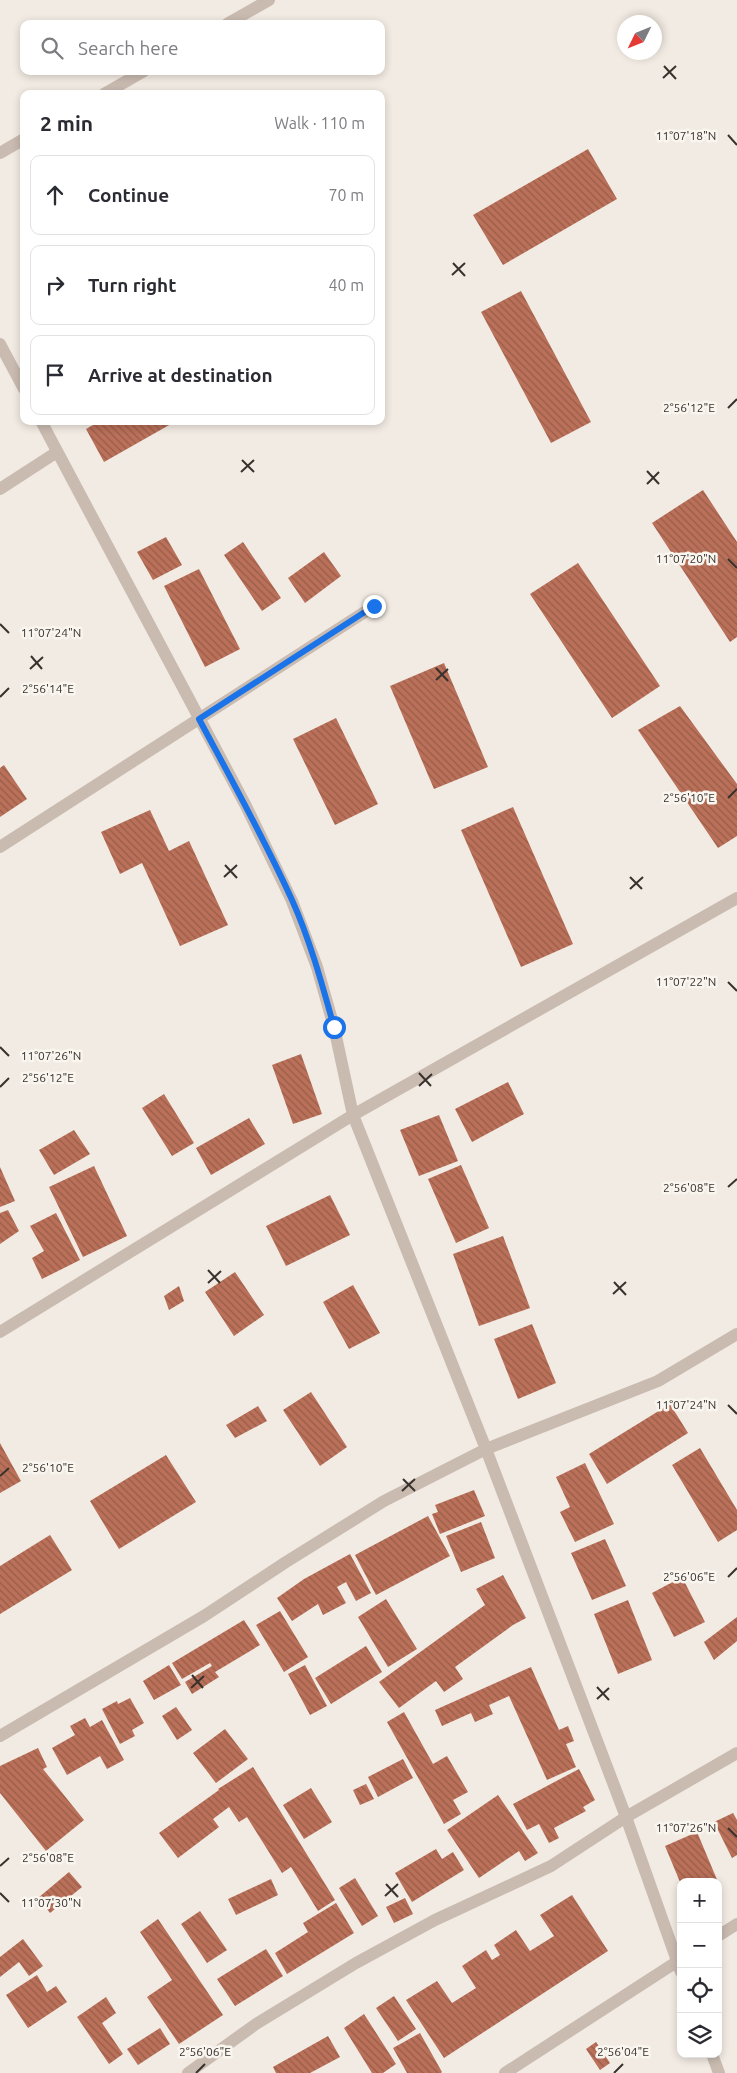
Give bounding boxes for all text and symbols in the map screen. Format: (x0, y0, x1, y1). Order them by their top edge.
north arrow (617, 15, 662, 60)
search box (20, 20, 385, 75)
icon: search (38, 34, 66, 62)
text: Search here (78, 37, 178, 59)
text: 2 min (40, 111, 93, 135)
text: Walk · 110 m (274, 114, 365, 132)
text: 11°07'18"N (656, 129, 716, 142)
icon: ahead (41, 181, 69, 209)
text: Continue (88, 184, 169, 206)
text: 70 m (328, 186, 364, 204)
icon: right (41, 271, 69, 299)
text: Turn right (88, 274, 176, 296)
text: 40 m (328, 276, 364, 294)
icon: arrive (41, 361, 69, 389)
text: Arrive at destination (88, 364, 273, 386)
text: 2°56'12"E (663, 401, 715, 414)
text: 11°07'20"N (656, 552, 716, 565)
route end (363, 595, 386, 618)
text: 11°07'24"N (21, 626, 81, 639)
text: 2°56'14"E (22, 682, 74, 695)
text: 2°56'10"E (663, 791, 715, 804)
text: 11°07'22"N (656, 975, 716, 988)
route start (323, 1016, 346, 1039)
text: 11°07'26"N (21, 1049, 81, 1062)
text: 2°56'12"E (22, 1071, 74, 1084)
text: 2°56'08"E (663, 1181, 715, 1194)
text: 11°07'24"N (656, 1398, 716, 1411)
text: 2°56'10"E (22, 1461, 74, 1474)
text: 2°56'06"E (663, 1570, 715, 1583)
text: 11°07'26"N (656, 1821, 716, 1834)
text: 2°56'08"E (22, 1851, 74, 1864)
map controls (677, 1878, 722, 2058)
button: + (677, 1878, 722, 1923)
text: 11°07'30"N (21, 1896, 81, 1909)
button: − (677, 1923, 722, 1968)
button: locate (677, 1968, 722, 2013)
button: layers (677, 2013, 722, 2058)
text: 2°56'06"E (179, 2045, 231, 2058)
text: 2°56'04"E (597, 2045, 649, 2058)

